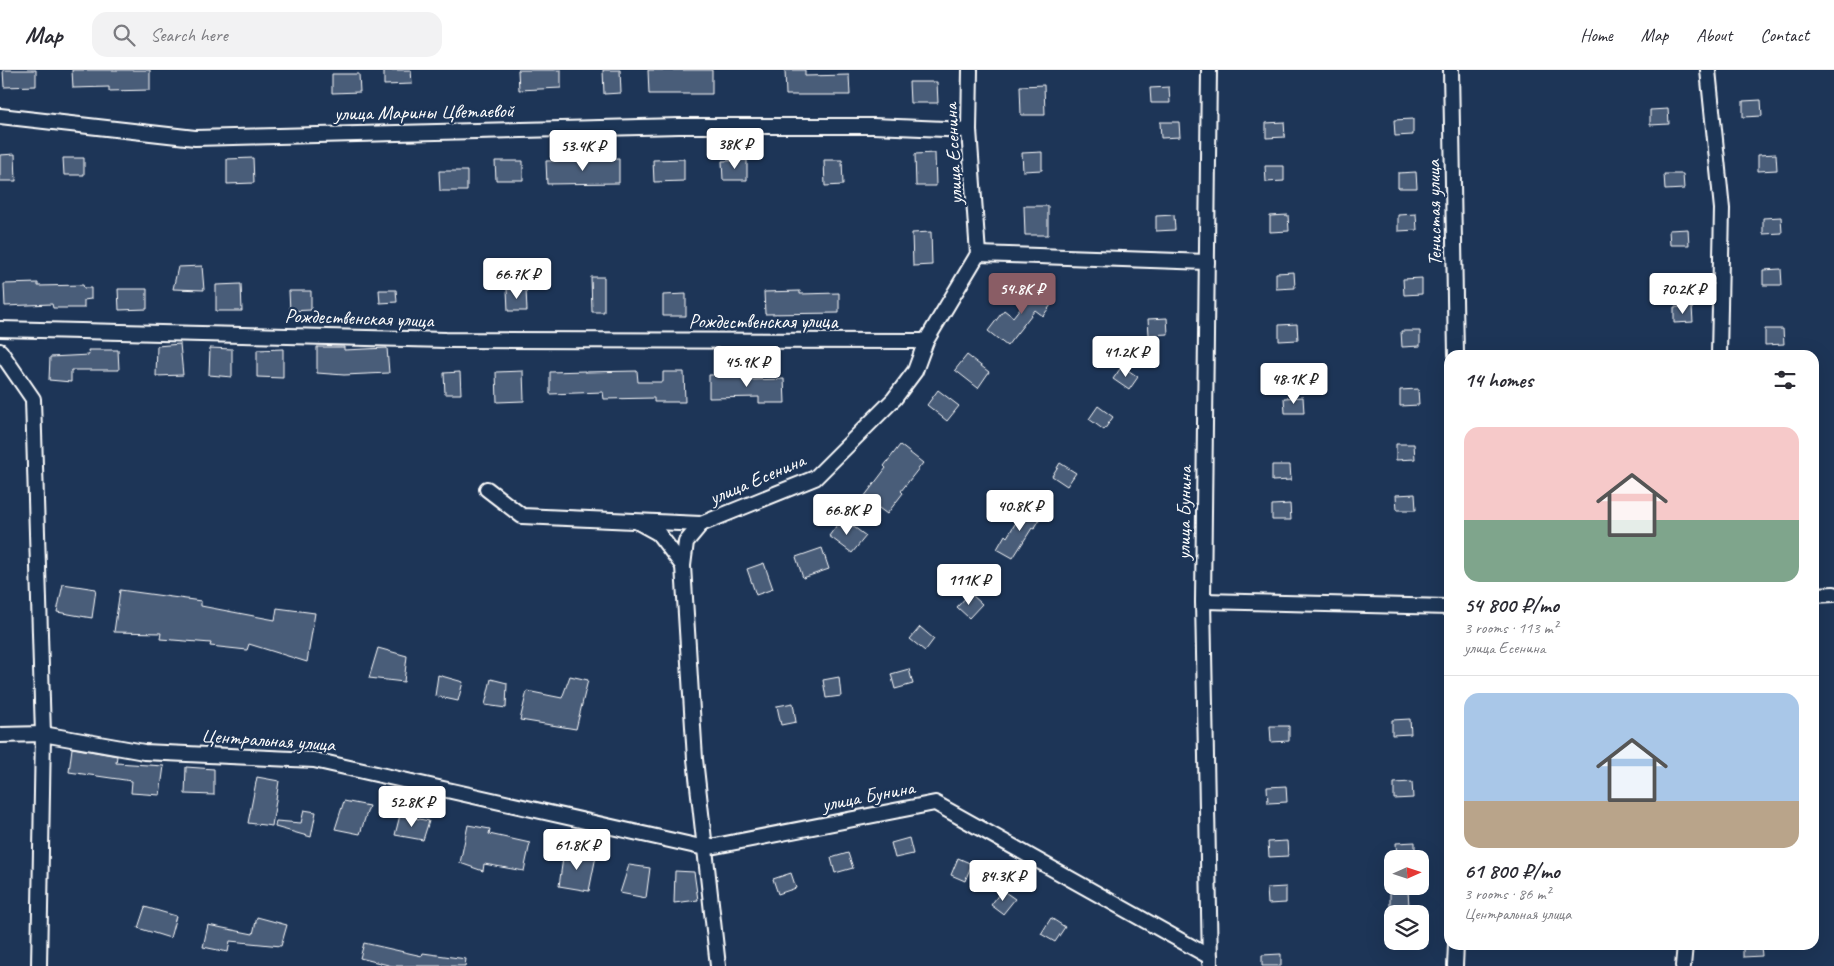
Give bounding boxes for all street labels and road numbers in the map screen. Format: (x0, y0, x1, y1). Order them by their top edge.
street label: улица Марины Цветаевой (333, 98, 516, 126)
street label: улица Есенина (938, 101, 968, 206)
street label: Тенистая улица (1421, 158, 1447, 266)
street label: Рождественская улица (284, 303, 436, 333)
street label: Рождественская улица (689, 309, 839, 334)
street label: улица Есенина (704, 447, 810, 511)
street label: улица Бунина (1171, 464, 1197, 561)
street label: Центральная улица (200, 723, 337, 757)
street label: улица Бунина (819, 774, 918, 817)

